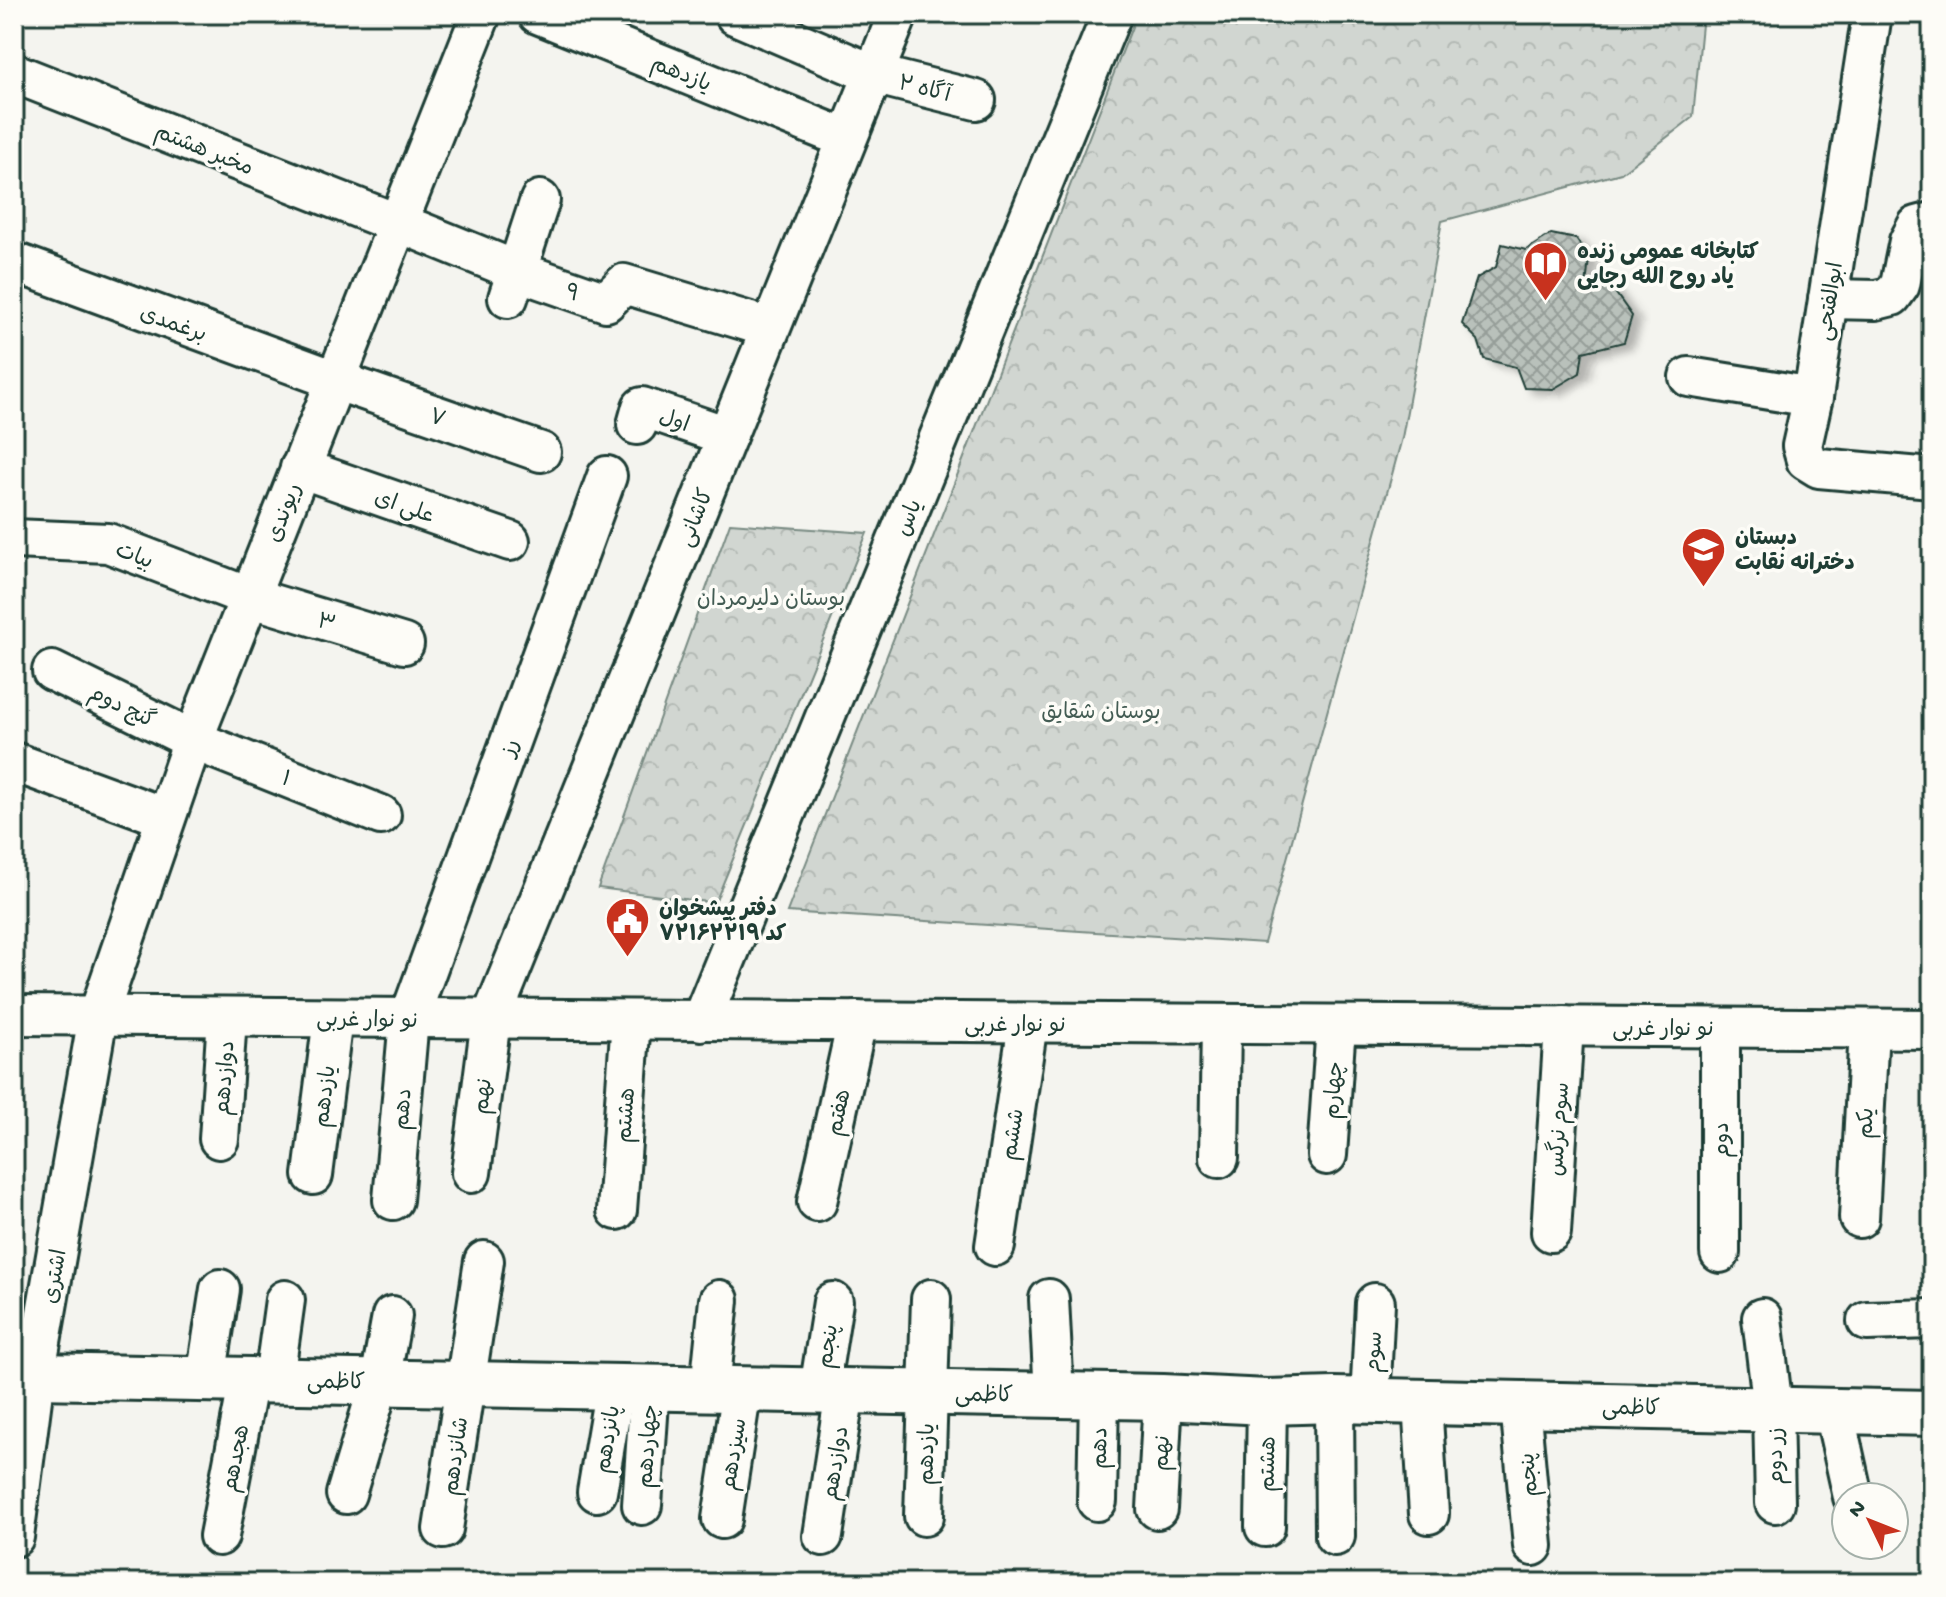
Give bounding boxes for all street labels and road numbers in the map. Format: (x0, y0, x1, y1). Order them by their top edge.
street label: یازدهم (647, 52, 714, 99)
street label: آگاه ۲ (895, 69, 955, 110)
street label: مخبر هشتم (150, 120, 257, 183)
street label: ابوالفتحی (1813, 260, 1851, 343)
street label: ۹ (561, 280, 583, 309)
street label: برغمدی (136, 302, 209, 350)
street label: ۷ (425, 405, 448, 435)
street label: اول (655, 406, 692, 440)
street label: ریوندی (263, 480, 309, 547)
street label: علی ای (370, 486, 437, 531)
street label: کاشانی (674, 486, 721, 551)
street label: یاس (892, 496, 930, 541)
street label: بیات (111, 539, 156, 577)
street label: ۳ (313, 610, 338, 640)
street label: گنج دوم (83, 679, 160, 737)
street label: رز (496, 736, 527, 763)
street label: ۱ (277, 767, 294, 794)
street label: نو نوار غربی (316, 1008, 418, 1036)
street label: نو نوار غربی (964, 1014, 1066, 1040)
street label: نو نوار غربی (1612, 1018, 1714, 1044)
street label: دوازدهم (211, 1040, 243, 1117)
street label: چهارم (1321, 1060, 1351, 1120)
street label: یازدهم (310, 1064, 344, 1129)
street label: نهم (470, 1077, 500, 1116)
street label: سوم نرگس (1542, 1081, 1578, 1177)
street label: هشتم (613, 1087, 643, 1144)
street label: هفتم (823, 1087, 859, 1139)
street label: دهم (390, 1088, 420, 1131)
street label: ششم (998, 1107, 1032, 1162)
street label: یکم (1854, 1107, 1882, 1139)
street label: دوم (1711, 1122, 1738, 1158)
street label: اشتری (39, 1247, 75, 1306)
street label: پنجم (814, 1323, 846, 1371)
street label: سوم (1362, 1331, 1391, 1374)
street label: کاظمی (307, 1370, 365, 1398)
street label: کاظمی (955, 1383, 1013, 1411)
street label: کاظمی (1602, 1396, 1660, 1424)
street label: پانزدهم (592, 1404, 628, 1476)
street label: چهاردهم (634, 1404, 666, 1489)
street label: شانزدهم (440, 1416, 476, 1498)
street label: سیزدهم (717, 1417, 755, 1493)
street label: هجدهم (219, 1423, 257, 1495)
street label: یازدهم (915, 1423, 943, 1485)
street label: دوازدهم (819, 1425, 857, 1503)
street label: دهم (1089, 1427, 1115, 1469)
street label: زر دوم (1764, 1427, 1793, 1485)
street label: نهم (1150, 1435, 1178, 1472)
street label: هشتم (1257, 1436, 1283, 1492)
street label: پنجم (1516, 1451, 1546, 1498)

